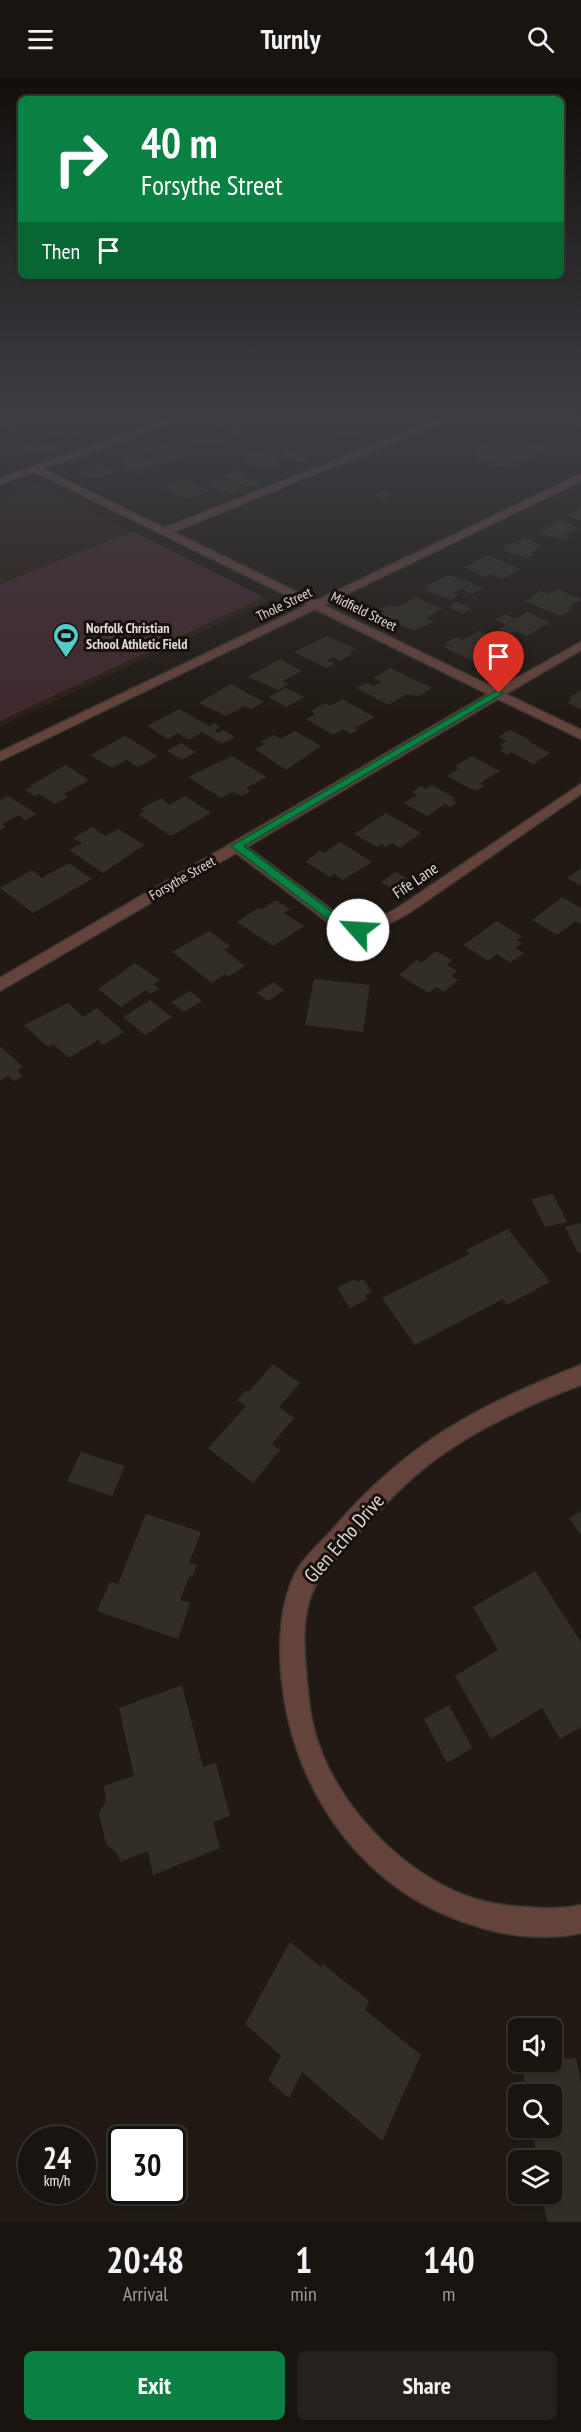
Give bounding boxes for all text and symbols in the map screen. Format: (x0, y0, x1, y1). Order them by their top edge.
text: Turnly (261, 22, 320, 56)
icon: menu (24, 23, 57, 56)
icon: search (524, 23, 557, 56)
text: 40 m (141, 115, 218, 170)
icon: right (42, 120, 120, 198)
text: Forsythe Street (141, 168, 283, 202)
icon: arrive (92, 234, 125, 267)
text: Then (42, 237, 80, 265)
street label: Thole Street (253, 583, 315, 625)
street label: Midfield Street (328, 587, 400, 635)
place label: Norfolk Christian School Athletic Field (86, 619, 187, 653)
sports icon: Norfolk Christian School Athletic Field (51, 621, 81, 659)
pin (473, 631, 524, 693)
icon: arrive (482, 640, 515, 673)
street label: Forsythe Street (146, 852, 218, 904)
street label: Fife Lane (388, 858, 442, 902)
position arrow (326, 898, 390, 962)
street label: Glen Echo Drive (298, 1488, 390, 1588)
map controls (508, 2018, 562, 2204)
button: sound (508, 2018, 562, 2072)
button: search (508, 2084, 562, 2138)
speed limit sign: 30 (108, 2126, 186, 2204)
text: 24 (43, 2138, 71, 2177)
button: layers (508, 2150, 562, 2204)
text: km/h (44, 2171, 70, 2190)
text: 20:48 (106, 2236, 184, 2283)
text: 1 (295, 2236, 312, 2283)
text: 140 (423, 2236, 475, 2283)
text: Arrival (123, 2281, 168, 2307)
text: min (291, 2281, 317, 2307)
text: m (442, 2281, 455, 2307)
button: Exit (24, 2351, 285, 2420)
button: Share (297, 2351, 557, 2420)

